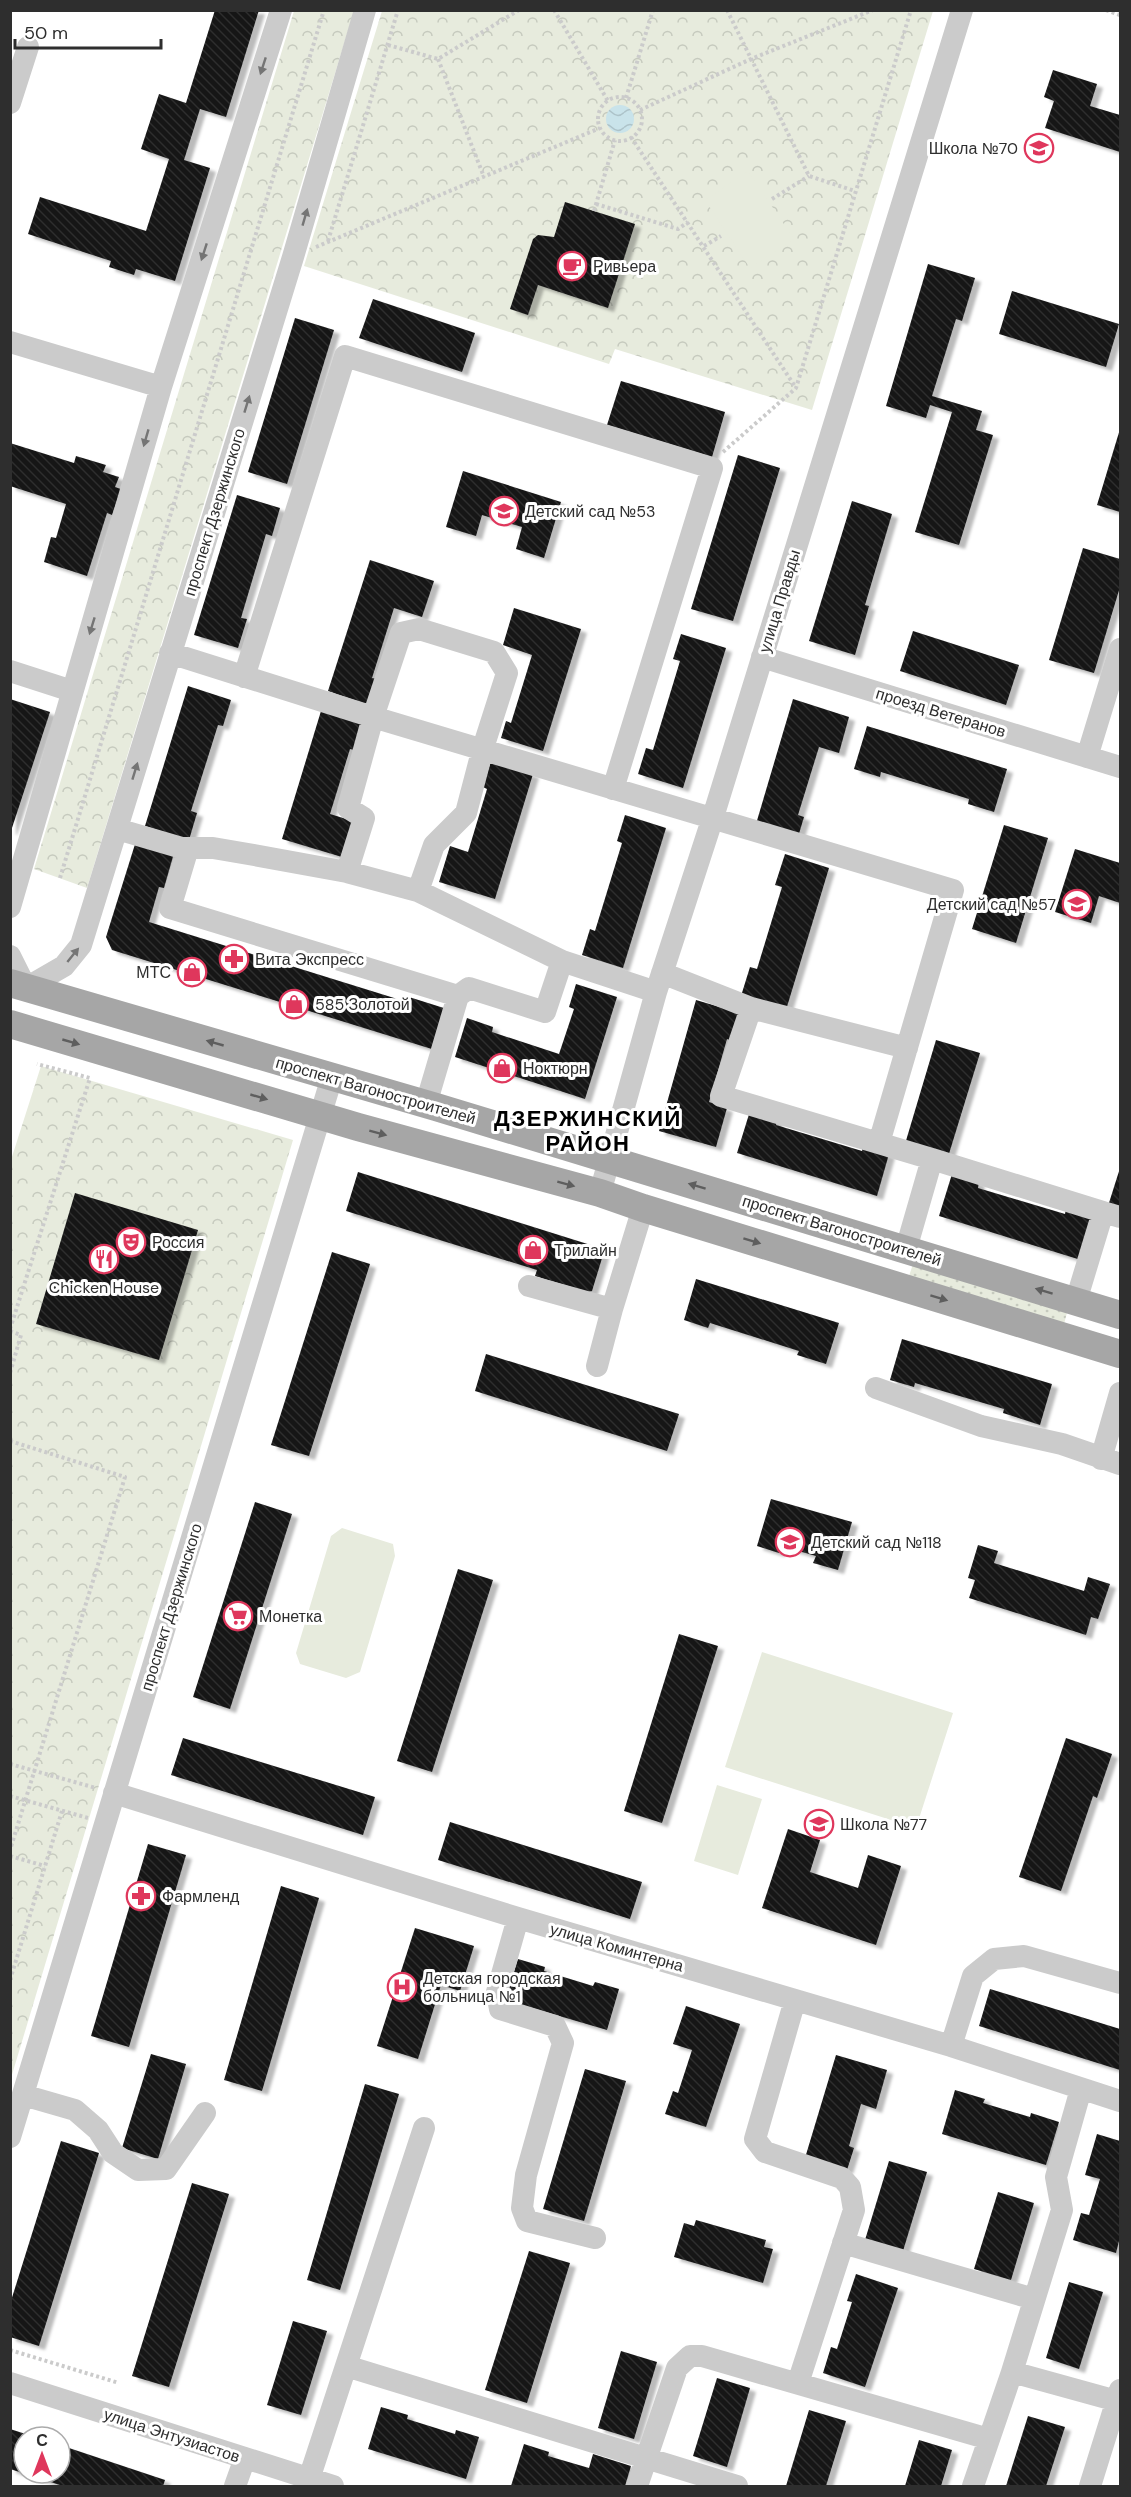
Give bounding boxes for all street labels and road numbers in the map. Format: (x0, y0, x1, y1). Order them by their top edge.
street label: проспект Дзержинского (179, 426, 250, 598)
street label: улица Правды (754, 547, 805, 655)
street label: проезд Ветеранов (873, 683, 1008, 742)
street label: проспект Вагоностроителей (273, 1052, 478, 1129)
street label: проспект Вагоностроителей (740, 1190, 944, 1271)
street label: проспект Дзержинского (136, 1521, 207, 1693)
street label: улица Коминтерна (548, 1918, 686, 1977)
street label: улица Энтузиастов (101, 2404, 243, 2467)

